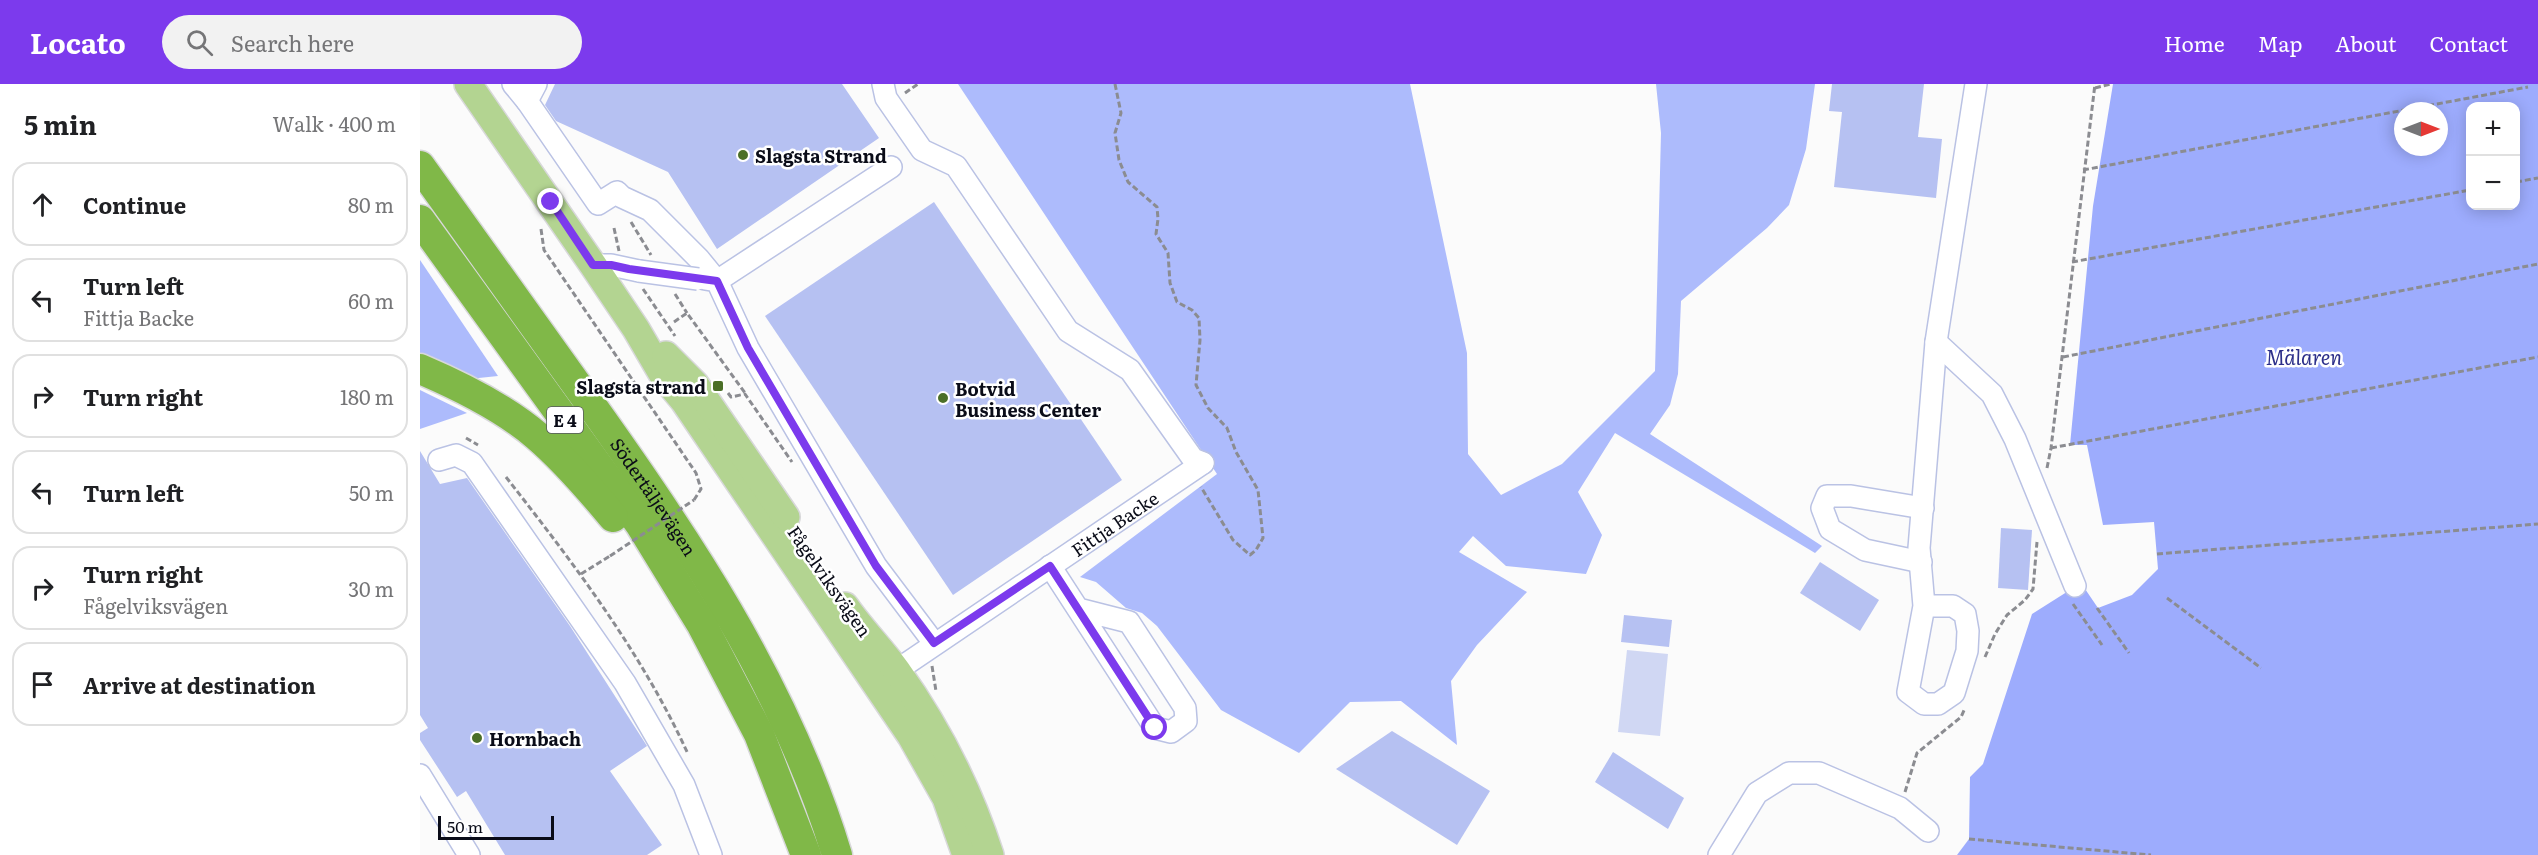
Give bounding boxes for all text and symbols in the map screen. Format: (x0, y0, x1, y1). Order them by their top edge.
search box (162, 15, 582, 69)
text: Locato (30, 21, 126, 63)
icon: search (183, 26, 216, 59)
text: Search here (231, 26, 354, 59)
text: Home (2164, 27, 2225, 58)
text: Map (2258, 27, 2302, 58)
text: About (2335, 27, 2397, 58)
text: Contact (2430, 27, 2508, 58)
north arrow (2394, 102, 2448, 156)
map controls (2466, 102, 2520, 210)
button: + (2466, 102, 2520, 156)
text: 5 min (24, 104, 97, 143)
text: Walk · 400 m (273, 108, 396, 138)
place label: Slagsta Strand (755, 142, 887, 169)
marker: Slagsta Strand (736, 148, 750, 162)
button: − (2466, 156, 2520, 210)
icon: ahead (26, 188, 59, 221)
text: Continue (83, 188, 186, 221)
route end (537, 188, 563, 214)
text: 80 m (348, 189, 394, 219)
text: Turn left (83, 269, 184, 302)
icon: left (26, 284, 59, 317)
text: 60 m (348, 285, 394, 315)
text: Fittja Backe (83, 302, 194, 332)
water label: Mälaren (2266, 341, 2342, 371)
place label: Slagsta strand (576, 373, 706, 400)
place label: Botvid Business Center (955, 375, 1101, 423)
marker: Slagsta strand (711, 379, 725, 393)
icon: right (26, 380, 59, 413)
text: Turn right (83, 380, 203, 413)
text: 180 m (340, 381, 394, 411)
marker: Botvid Business Center (936, 391, 950, 405)
road number: E 4 (547, 407, 583, 433)
street label: Södertäljevägen (605, 432, 704, 561)
icon: left (26, 476, 59, 509)
text: Turn left (83, 476, 184, 509)
text: 50 m (349, 477, 394, 507)
street label: Fittja Backe (1065, 484, 1163, 562)
street label: Fågelviksvägen (781, 520, 879, 642)
text: Turn right (83, 557, 203, 590)
icon: right (26, 572, 59, 605)
text: 30 m (348, 573, 394, 603)
text: Fågelviksvägen (83, 590, 228, 620)
icon: arrive (26, 668, 59, 701)
text: Arrive at destination (83, 668, 316, 701)
route start (1141, 714, 1167, 740)
place label: Hornbach (489, 725, 581, 752)
marker: Hornbach (470, 731, 484, 745)
scale bar (438, 813, 554, 840)
text: 50 m (447, 814, 483, 838)

